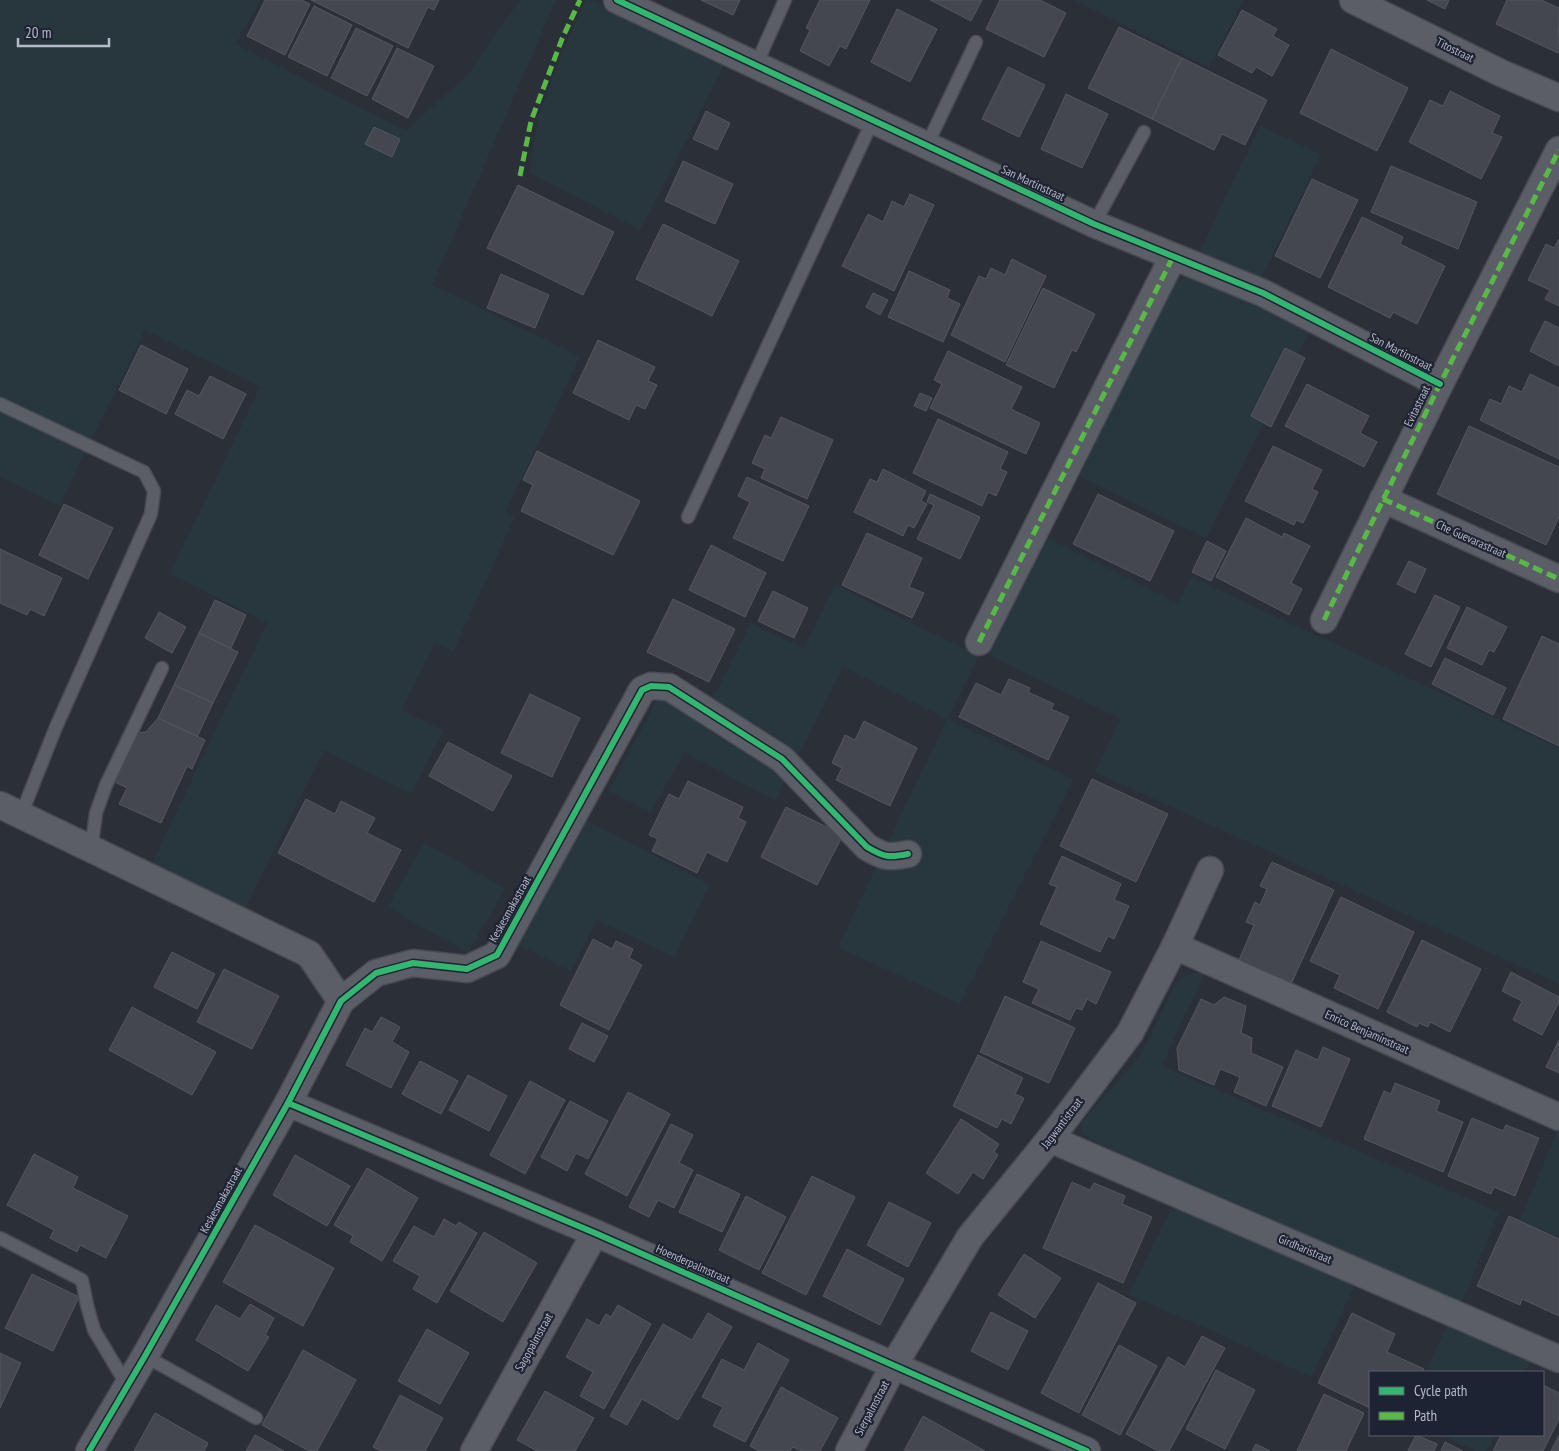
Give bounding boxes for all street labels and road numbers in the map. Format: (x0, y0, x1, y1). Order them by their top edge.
street label: Titostraat (1434, 34, 1477, 65)
street label: San Martinstraat (999, 161, 1068, 204)
street label: San Martinstraat (1367, 329, 1436, 374)
street label: Evitastraat (1400, 382, 1433, 429)
street label: Che Guevarastraat (1434, 516, 1509, 561)
street label: Keskesmakastraat (485, 872, 534, 945)
street label: Enrico Benjaminstraat (1323, 1006, 1412, 1057)
street label: Jagwantistraat (1037, 1094, 1086, 1152)
street label: Keskesmakastraat (196, 1163, 245, 1236)
street label: Girdharistraat (1276, 1231, 1335, 1267)
street label: Hoenderpalmstraat (654, 1241, 733, 1287)
street label: Sagopalmstraat (511, 1309, 556, 1374)
street label: Sierpalmstraat (851, 1377, 893, 1438)

